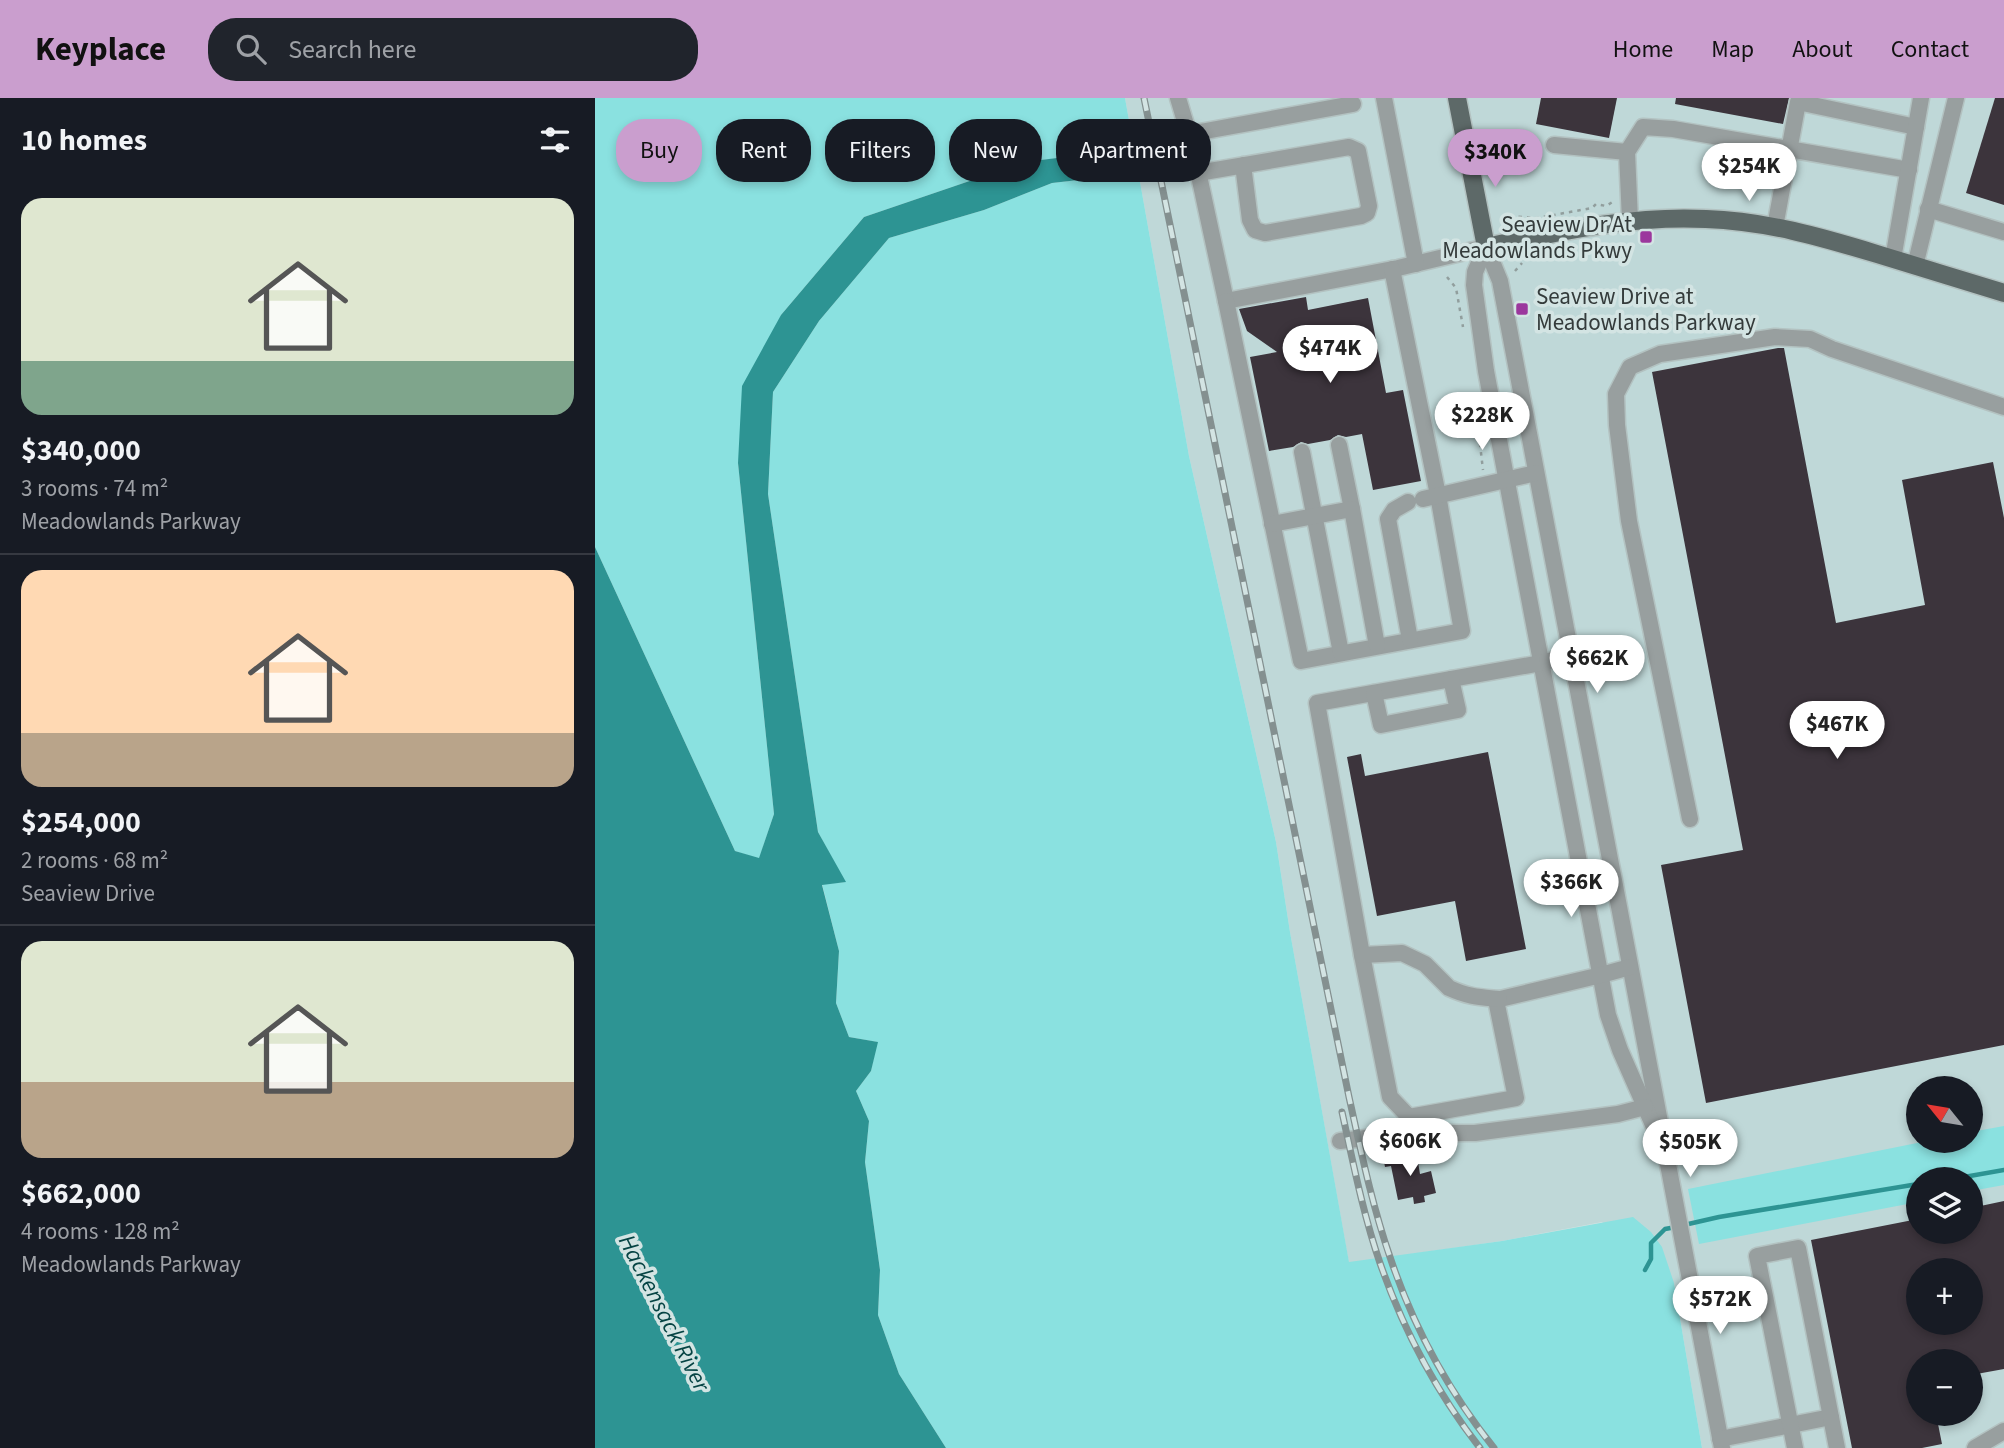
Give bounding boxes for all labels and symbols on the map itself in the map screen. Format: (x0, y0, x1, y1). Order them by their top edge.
pin: $340K (1446, 130, 1544, 189)
pin: $254K (1700, 144, 1798, 203)
place label: Seaview Dr At Meadowlands Pkwy (1442, 208, 1632, 267)
marker: Seaview Dr At Meadowlands Pkwy (1638, 229, 1654, 245)
place label: Seaview Drive at Meadowlands Parkway (1536, 280, 1756, 339)
marker: Seaview Drive at Meadowlands Parkway (1514, 301, 1530, 317)
pin: $474K (1281, 326, 1379, 385)
pin: $228K (1433, 392, 1531, 452)
pin: $662K (1548, 636, 1646, 695)
pin: $467K (1788, 702, 1886, 761)
pin: $366K (1522, 860, 1620, 919)
north arrow (1906, 1076, 1983, 1153)
pin: $606K (1361, 1118, 1459, 1178)
pin: $505K (1641, 1119, 1739, 1179)
water label: Hackensack River (609, 1228, 719, 1399)
pin: $572K (1671, 1276, 1769, 1336)

